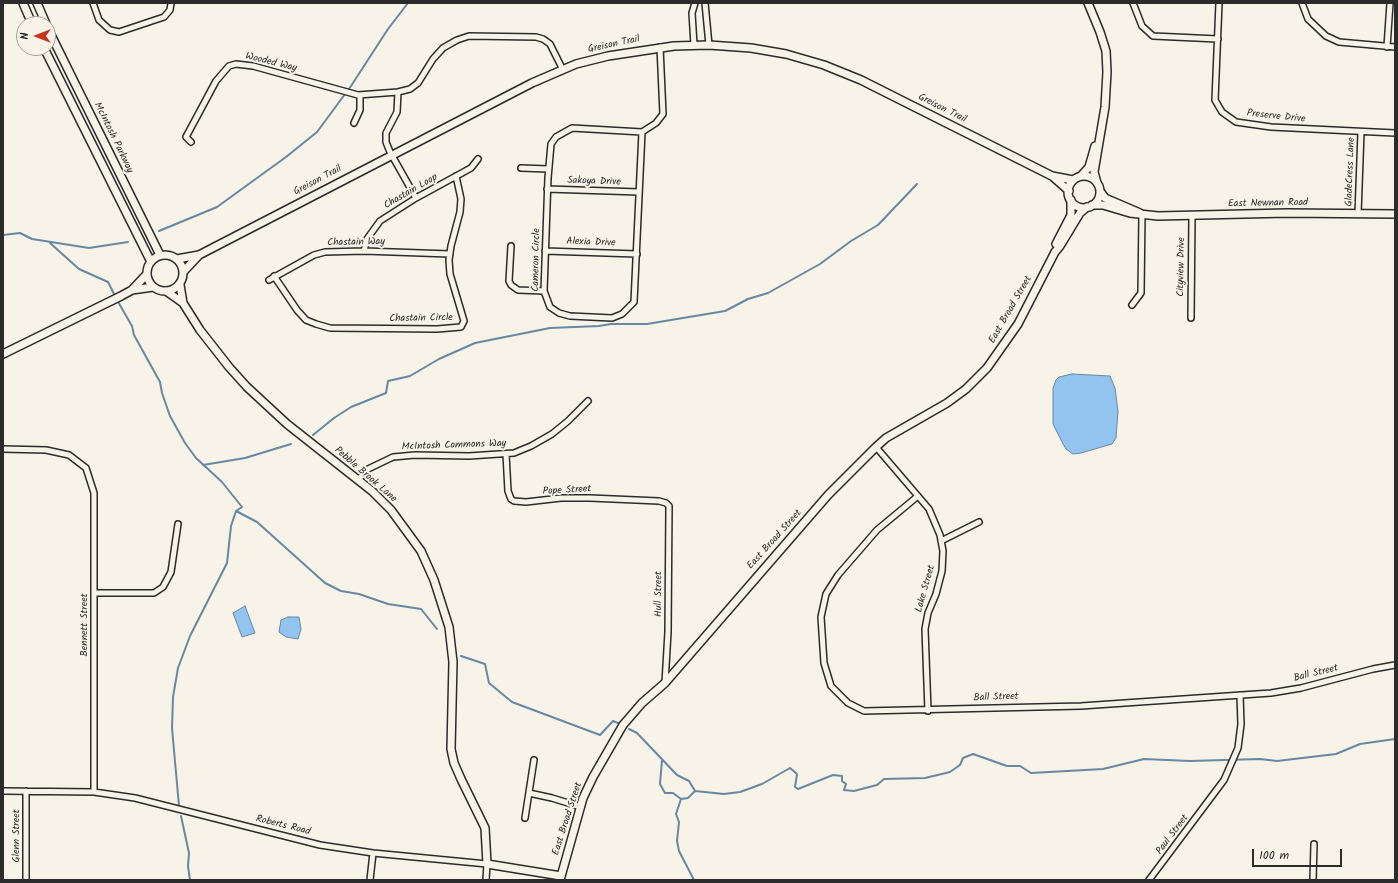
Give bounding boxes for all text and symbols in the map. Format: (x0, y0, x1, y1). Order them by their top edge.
north arrow (16, 16, 56, 56)
text: N (16, 33, 34, 39)
street label: Greison Trail (587, 34, 641, 56)
street label: Wooded Way (244, 51, 298, 75)
street label: Greison Trail (916, 92, 968, 126)
street label: McIntosh Parkway (91, 101, 135, 175)
street label: Preserve Drive (1246, 108, 1306, 126)
street label: GladeCress Lane (1344, 137, 1358, 207)
street label: Greison Trail (292, 163, 344, 199)
street label: Chastain Loop (382, 172, 440, 212)
street label: Sakoya Drive (567, 175, 621, 189)
street label: East Newnan Road (1228, 197, 1308, 211)
street label: Cameron Circle (530, 228, 544, 292)
street label: Chastain Way (327, 236, 385, 250)
street label: Alexia Drive (566, 236, 616, 250)
street label: Cityview Drive (1175, 237, 1189, 297)
street label: East Broad Street (987, 274, 1035, 346)
street label: Chastain Circle (389, 312, 453, 326)
street label: McIntosh Commons Way (402, 438, 506, 454)
street label: Pebble Brook Lane (331, 445, 399, 505)
street label: Pope Street (542, 484, 592, 498)
street label: East Broad Street (745, 508, 805, 572)
street label: Lake Street (914, 564, 938, 614)
street label: Hull Street (653, 571, 665, 617)
street label: Bennett Street (79, 593, 91, 657)
street label: Ball Street (1293, 663, 1339, 685)
street label: Ball Street (973, 691, 1019, 705)
street label: East Broad Street (551, 781, 585, 857)
street label: Glenn Street (11, 809, 23, 863)
street label: Roberts Road (255, 813, 311, 839)
street label: Paul Street (1154, 813, 1192, 857)
scale bar (1254, 841, 1344, 867)
text: 100 m (1259, 846, 1289, 865)

